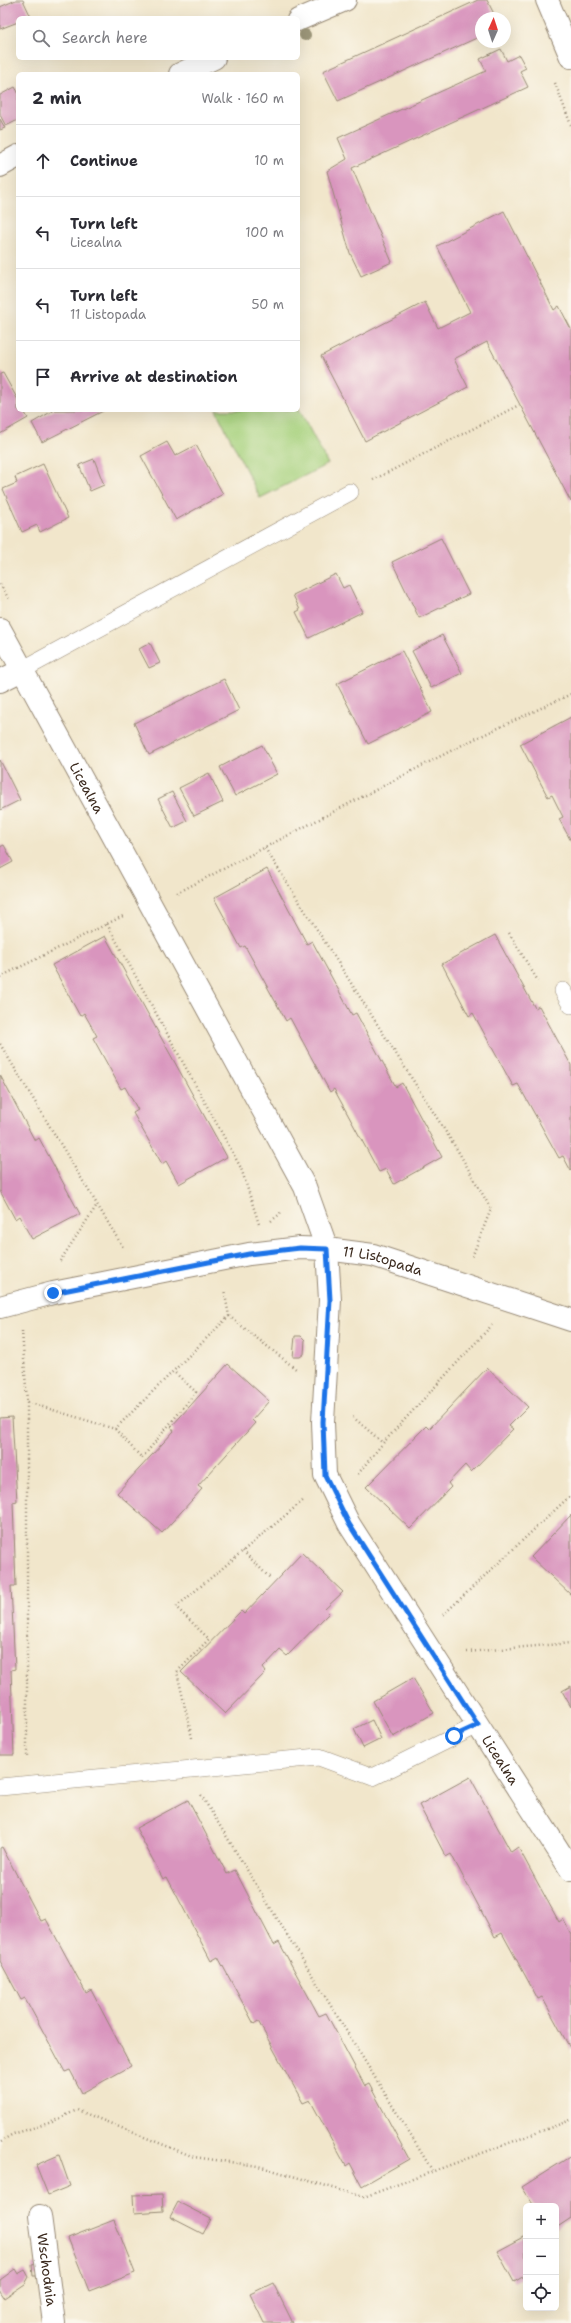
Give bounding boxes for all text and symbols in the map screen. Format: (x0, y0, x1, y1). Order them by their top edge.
north arrow (475, 12, 511, 48)
search box (16, 16, 300, 60)
icon: search (30, 27, 52, 49)
text: Search here (62, 28, 148, 48)
text: 2 min (32, 87, 82, 109)
text: Walk · 160 m (202, 90, 284, 107)
icon: ahead (32, 150, 54, 172)
text: Continue (70, 151, 138, 171)
text: 10 m (254, 152, 284, 169)
text: Turn left (70, 214, 138, 234)
icon: left (32, 222, 54, 244)
text: 100 m (245, 224, 284, 241)
text: Licealna (70, 234, 122, 251)
text: Turn left (70, 286, 138, 306)
icon: left (32, 294, 54, 316)
text: 50 m (251, 296, 284, 313)
text: 11 Listopada (70, 306, 146, 323)
icon: arrive (32, 366, 54, 388)
text: Arrive at destination (70, 367, 238, 387)
street label: Licealna (66, 759, 108, 817)
street label: 11 Listopada (342, 1242, 425, 1280)
route end (44, 1284, 62, 1302)
route start (445, 1727, 463, 1745)
street label: Licealna (478, 1732, 523, 1789)
map controls (523, 2203, 559, 2311)
button: + (523, 2203, 559, 2239)
street label: Wschodnia (33, 2232, 61, 2307)
button: − (523, 2239, 559, 2275)
button: locate (523, 2275, 559, 2311)

